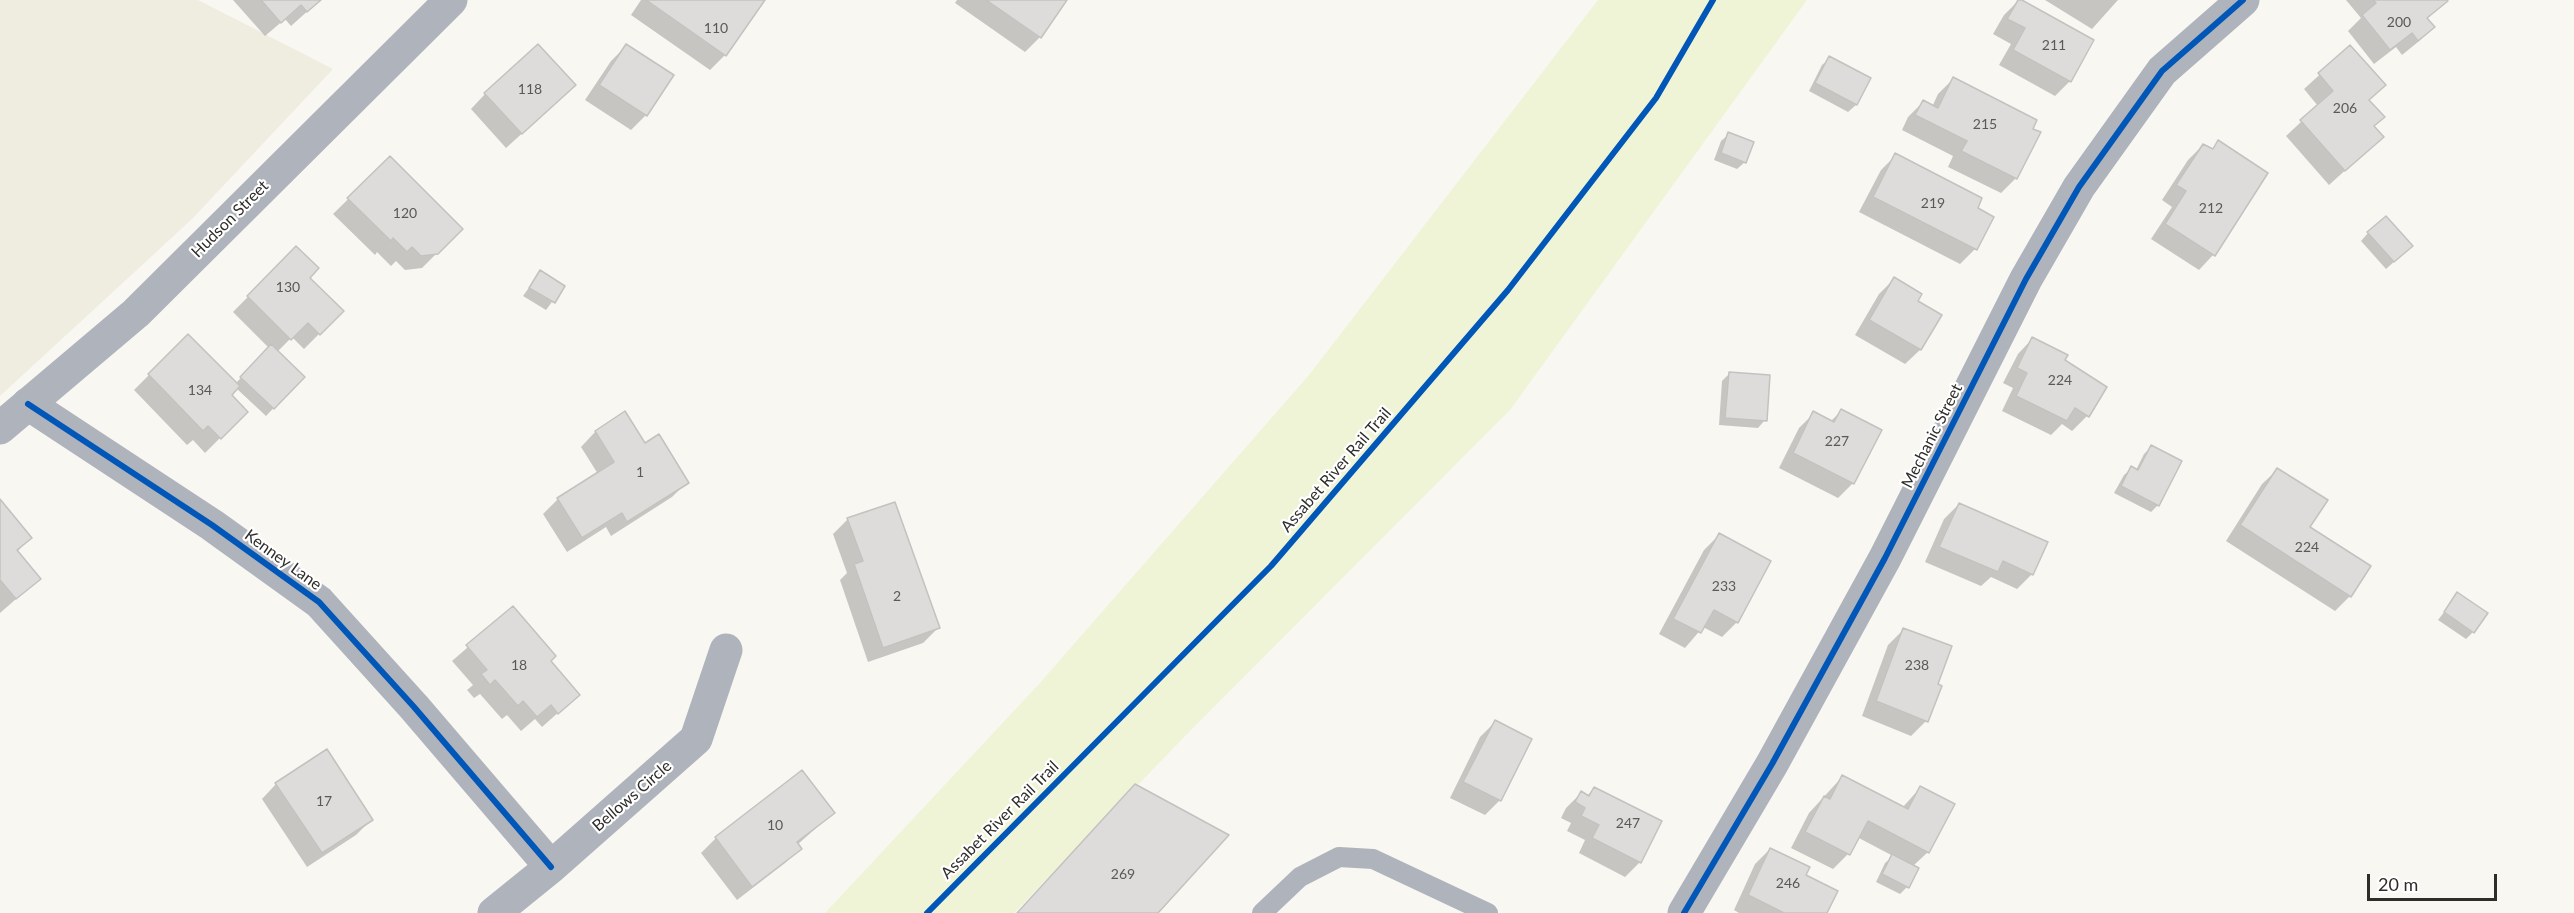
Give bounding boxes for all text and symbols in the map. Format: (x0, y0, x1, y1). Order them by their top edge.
house number: 200 (2387, 14, 2411, 30)
house number: 110 (704, 20, 728, 36)
house number: 211 (2042, 37, 2066, 53)
house number: 118 (518, 81, 542, 97)
house number: 206 (2333, 100, 2357, 116)
house number: 215 (1973, 116, 1997, 132)
street label: Hudson Street (187, 176, 273, 262)
house number: 219 (1921, 195, 1945, 211)
house number: 212 (2199, 200, 2223, 216)
house number: 120 (393, 205, 417, 221)
house number: 130 (276, 279, 300, 295)
house number: 224 (2048, 372, 2072, 388)
street label: Mechanic Street (1898, 381, 1966, 491)
house number: 134 (188, 382, 212, 398)
street label: Assabet River Rail Trail (1277, 404, 1395, 536)
house number: 227 (1825, 433, 1849, 449)
house number: 1 (636, 464, 644, 480)
street label: Kenney Lane (241, 526, 325, 594)
house number: 224 (2295, 539, 2319, 555)
house number: 233 (1712, 578, 1736, 594)
house number: 2 (893, 588, 901, 604)
house number: 18 (511, 657, 527, 673)
house number: 238 (1905, 657, 1929, 673)
street label: Bellows Circle (588, 756, 676, 836)
street label: Assabet River Rail Trail (937, 757, 1063, 883)
house number: 17 (316, 793, 332, 809)
house number: 247 (1616, 815, 1640, 831)
house number: 10 (767, 817, 783, 833)
scale bar (2370, 862, 2500, 900)
house number: 269 (1111, 866, 1135, 882)
text: 20 m (2378, 873, 2418, 895)
house number: 246 (1776, 875, 1800, 891)

